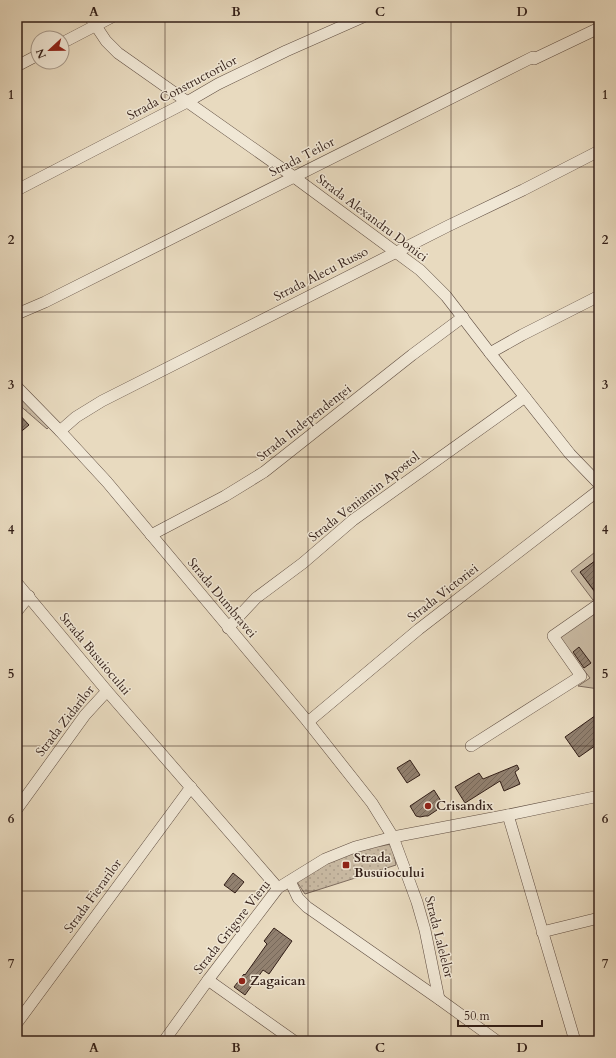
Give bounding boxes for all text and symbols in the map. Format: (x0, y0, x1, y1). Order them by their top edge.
text: A (89, 3, 99, 21)
text: B (231, 3, 241, 21)
text: C (375, 3, 385, 21)
text: D (516, 3, 528, 21)
north arrow (30, 30, 70, 70)
text: N (32, 46, 50, 61)
street label: Strada Constructorilor (124, 51, 240, 125)
text: 1 (8, 86, 14, 104)
text: 1 (602, 86, 608, 104)
street label: Strada Teilor (266, 133, 338, 181)
street label: Strada Alexandru Donici (313, 170, 432, 266)
text: 2 (8, 231, 15, 249)
text: 2 (602, 231, 609, 249)
street label: Strada Alecu Russo (271, 242, 371, 306)
text: 3 (8, 376, 15, 394)
text: 3 (602, 376, 609, 394)
street label: Strada Independenţei (253, 380, 355, 466)
street label: Strada Veniamin Apostol (305, 447, 424, 546)
text: 4 (8, 521, 15, 539)
text: 4 (602, 521, 609, 539)
street label: Strada Dumbravei (183, 554, 261, 642)
street label: Strada Victoriei (404, 559, 482, 626)
street label: Strada Busuiocului (55, 609, 135, 699)
text: 5 (8, 665, 14, 683)
text: 5 (602, 665, 608, 683)
street label: Strada Zidarilor (31, 681, 99, 760)
place label: Crisandix (436, 797, 493, 815)
marker: Crisandix (423, 801, 433, 811)
text: 6 (8, 810, 15, 828)
text: 6 (602, 810, 609, 828)
place label: Strada Busuiocului (354, 849, 425, 882)
street label: Strada Fierarilor (60, 855, 126, 937)
marker: Strada Busuiocului (341, 860, 351, 870)
street label: Strada Grigore Vieru (189, 876, 275, 978)
street label: Strada Lalelelor (420, 894, 458, 980)
text: 7 (8, 955, 15, 973)
text: 7 (602, 955, 609, 973)
place label: Zagaican (250, 972, 306, 990)
marker: Zagaican (237, 976, 247, 986)
scale bar (458, 1002, 542, 1028)
text: 50 m (464, 1008, 491, 1024)
text: A (89, 1039, 99, 1057)
text: B (231, 1039, 241, 1057)
text: C (375, 1039, 385, 1057)
text: D (516, 1039, 528, 1057)

